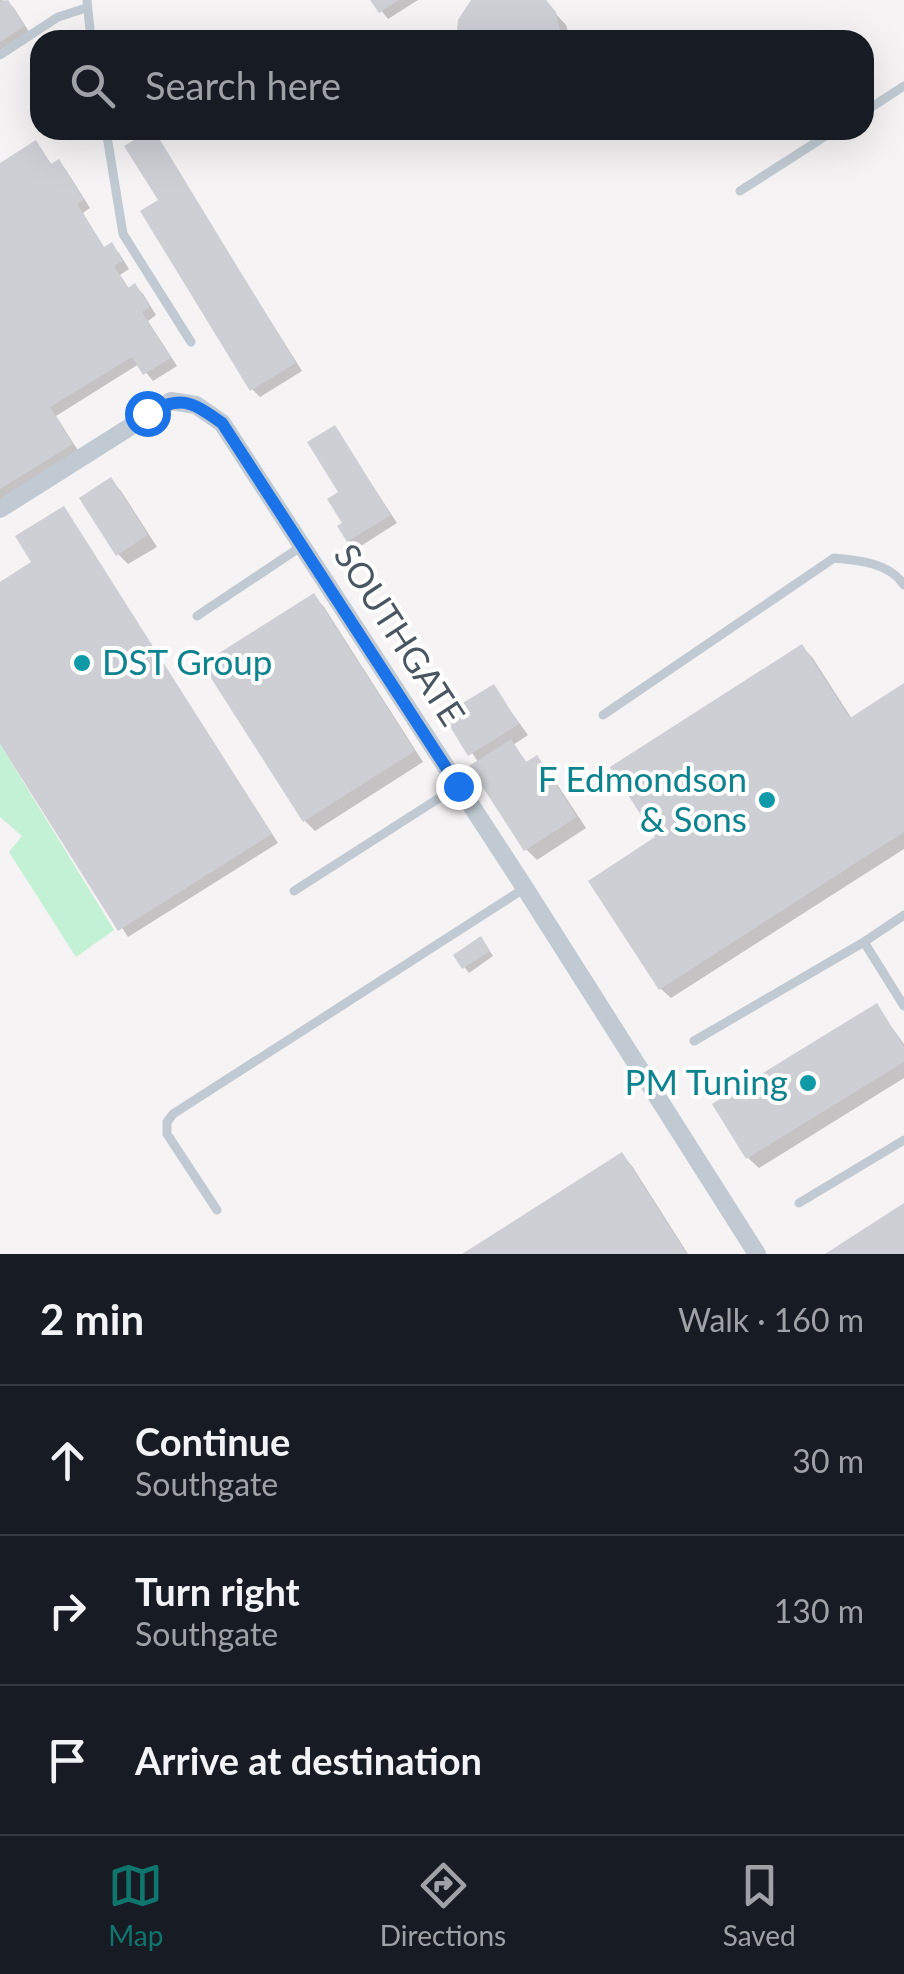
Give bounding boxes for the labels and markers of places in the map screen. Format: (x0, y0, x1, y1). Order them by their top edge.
place label: DST Group (102, 640, 272, 682)
marker: DST Group (71, 652, 93, 674)
place label: F Edmondson & Sons (538, 757, 747, 839)
marker: F Edmondson & Sons (756, 789, 778, 811)
place label: PM Tuning (624, 1060, 788, 1102)
marker: PM Tuning (797, 1072, 819, 1094)

